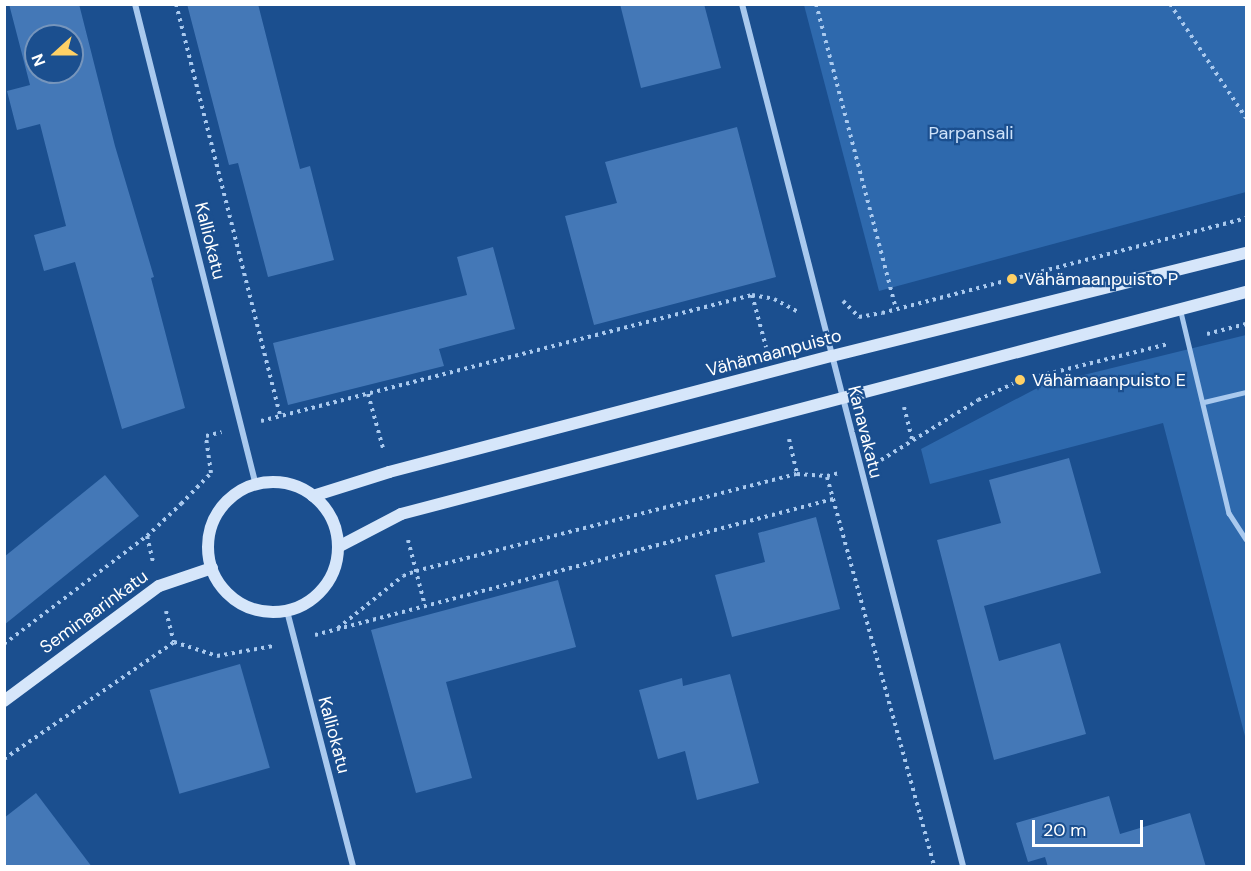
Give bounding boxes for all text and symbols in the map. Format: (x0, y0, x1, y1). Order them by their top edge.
north arrow (24, 24, 84, 84)
text: N (27, 51, 50, 69)
park label: Parpansali (928, 122, 1014, 144)
street label: Kalliokatu (190, 200, 230, 282)
place label: Vähämaanpuisto P (1024, 268, 1178, 290)
marker: Vähämaanpuisto P (1005, 272, 1019, 286)
street label: Vähämaanpuisto (704, 325, 844, 381)
place label: Vähämaanpuisto E (1032, 369, 1186, 391)
marker: Vähämaanpuisto E (1013, 373, 1027, 387)
street label: Kanavakatu (843, 384, 887, 480)
street label: Seminaarinkatu (36, 566, 152, 658)
street label: Kalliokatu (313, 694, 355, 776)
scale bar (1035, 808, 1146, 846)
text: 20 m (1043, 818, 1086, 842)

